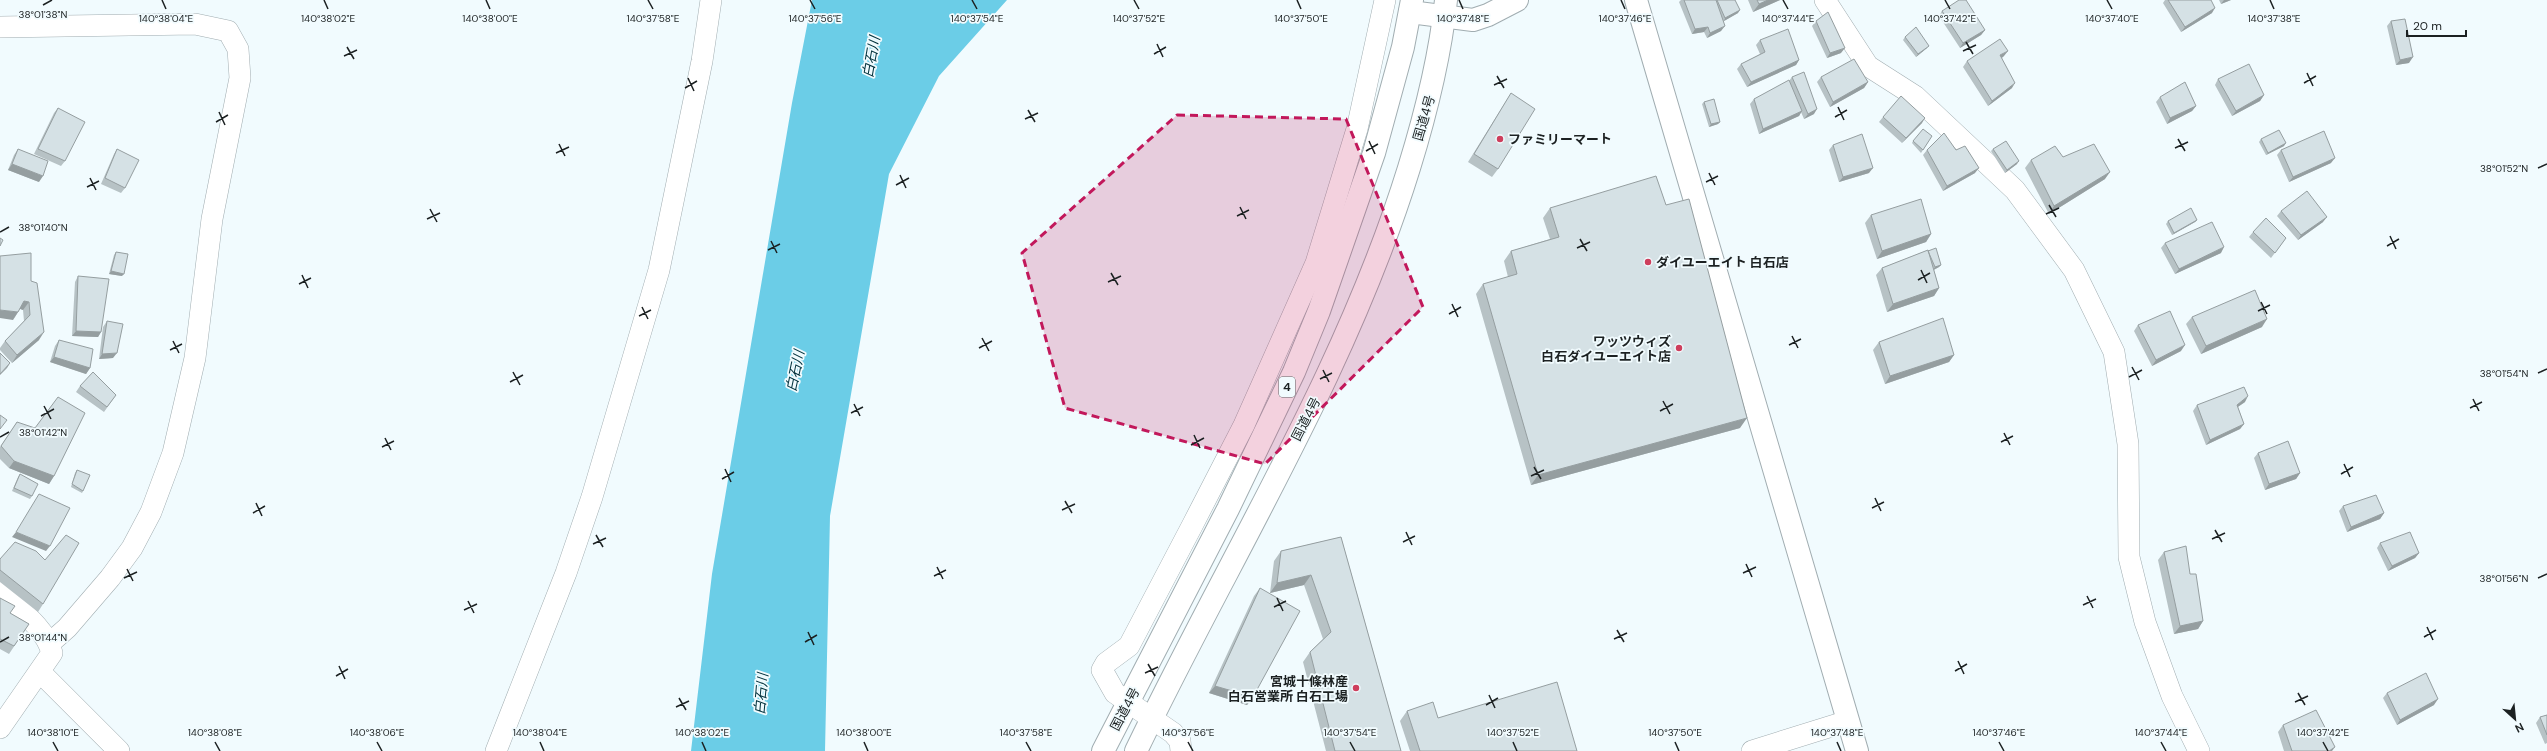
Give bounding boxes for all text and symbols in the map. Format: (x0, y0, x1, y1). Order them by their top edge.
text: 38°01'38"N (19, 8, 67, 21)
text: 140°38'04"E (139, 12, 194, 25)
text: 140°38'02"E (301, 12, 355, 25)
text: 140°38'00"E (462, 12, 518, 25)
text: 140°37'58"E (627, 12, 680, 25)
text: 140°37'56"E (788, 12, 842, 25)
text: 140°37'54"E (951, 12, 1004, 25)
text: 140°37'52"E (1113, 12, 1166, 25)
text: 140°37'50"E (1274, 12, 1328, 25)
text: 140°37'48"E (1437, 12, 1490, 25)
text: 140°37'46"E (1599, 12, 1652, 25)
text: 140°37'44"E (1762, 12, 1815, 25)
text: 140°37'42"E (1924, 12, 1976, 25)
text: 140°37'40"E (2085, 12, 2139, 25)
text: 140°37'38"E (2248, 12, 2301, 25)
scale bar (2407, 12, 2466, 38)
text: 20 m (2413, 18, 2442, 34)
water label: 白石川 (858, 33, 884, 79)
street label: 国道4号 (1409, 93, 1439, 143)
place label: ファミリーマート (1508, 131, 1612, 148)
marker: ファミリーマート (1495, 134, 1505, 144)
text: 38°01'52"N (2480, 162, 2528, 175)
text: 38°01'40"N (18, 221, 68, 234)
place label: ダイユーエイト 白石店 (1656, 254, 1789, 271)
marker: ダイユーエイト 白石店 (1643, 257, 1653, 267)
place label: ワッツウィズ 白石ダイユーエイト店 (1541, 333, 1671, 365)
marker: ワッツウィズ 白石ダイユーエイト店 (1674, 343, 1684, 353)
water label: 白石川 (782, 347, 809, 393)
text: 38°01'54"N (2480, 367, 2528, 380)
road number: 4 (1279, 377, 1295, 397)
street label: 国道4号 (1288, 394, 1324, 444)
text: 38°01'42"N (19, 426, 67, 439)
text: 38°01'56"N (2480, 572, 2529, 585)
text: 38°01'44"N (19, 631, 67, 644)
water label: 白石川 (750, 670, 772, 716)
place label: 宮城十條林産 白石営業所 白石工場 (1228, 673, 1348, 705)
marker: 宮城十條林産 白石営業所 白石工場 (1351, 683, 1361, 693)
street label: 国道4号 (1106, 684, 1144, 734)
north arrow (2495, 699, 2535, 739)
text: N (2513, 720, 2526, 736)
text: 140°38'10"E (27, 726, 79, 739)
text: 140°38'08"E (188, 726, 243, 739)
text: 140°38'06"E (350, 726, 405, 739)
text: 140°38'04"E (513, 726, 568, 739)
text: 140°38'02"E (675, 726, 729, 739)
text: 140°38'00"E (836, 726, 892, 739)
text: 140°37'58"E (1000, 726, 1053, 739)
text: 140°37'56"E (1161, 726, 1215, 739)
text: 140°37'54"E (1324, 726, 1377, 739)
text: 140°37'52"E (1487, 726, 1540, 739)
text: 140°37'50"E (1648, 726, 1702, 739)
text: 140°37'48"E (1811, 726, 1864, 739)
text: 140°37'46"E (1973, 726, 2026, 739)
text: 140°37'44"E (2135, 726, 2188, 739)
text: 140°37'42"E (2297, 726, 2349, 739)

